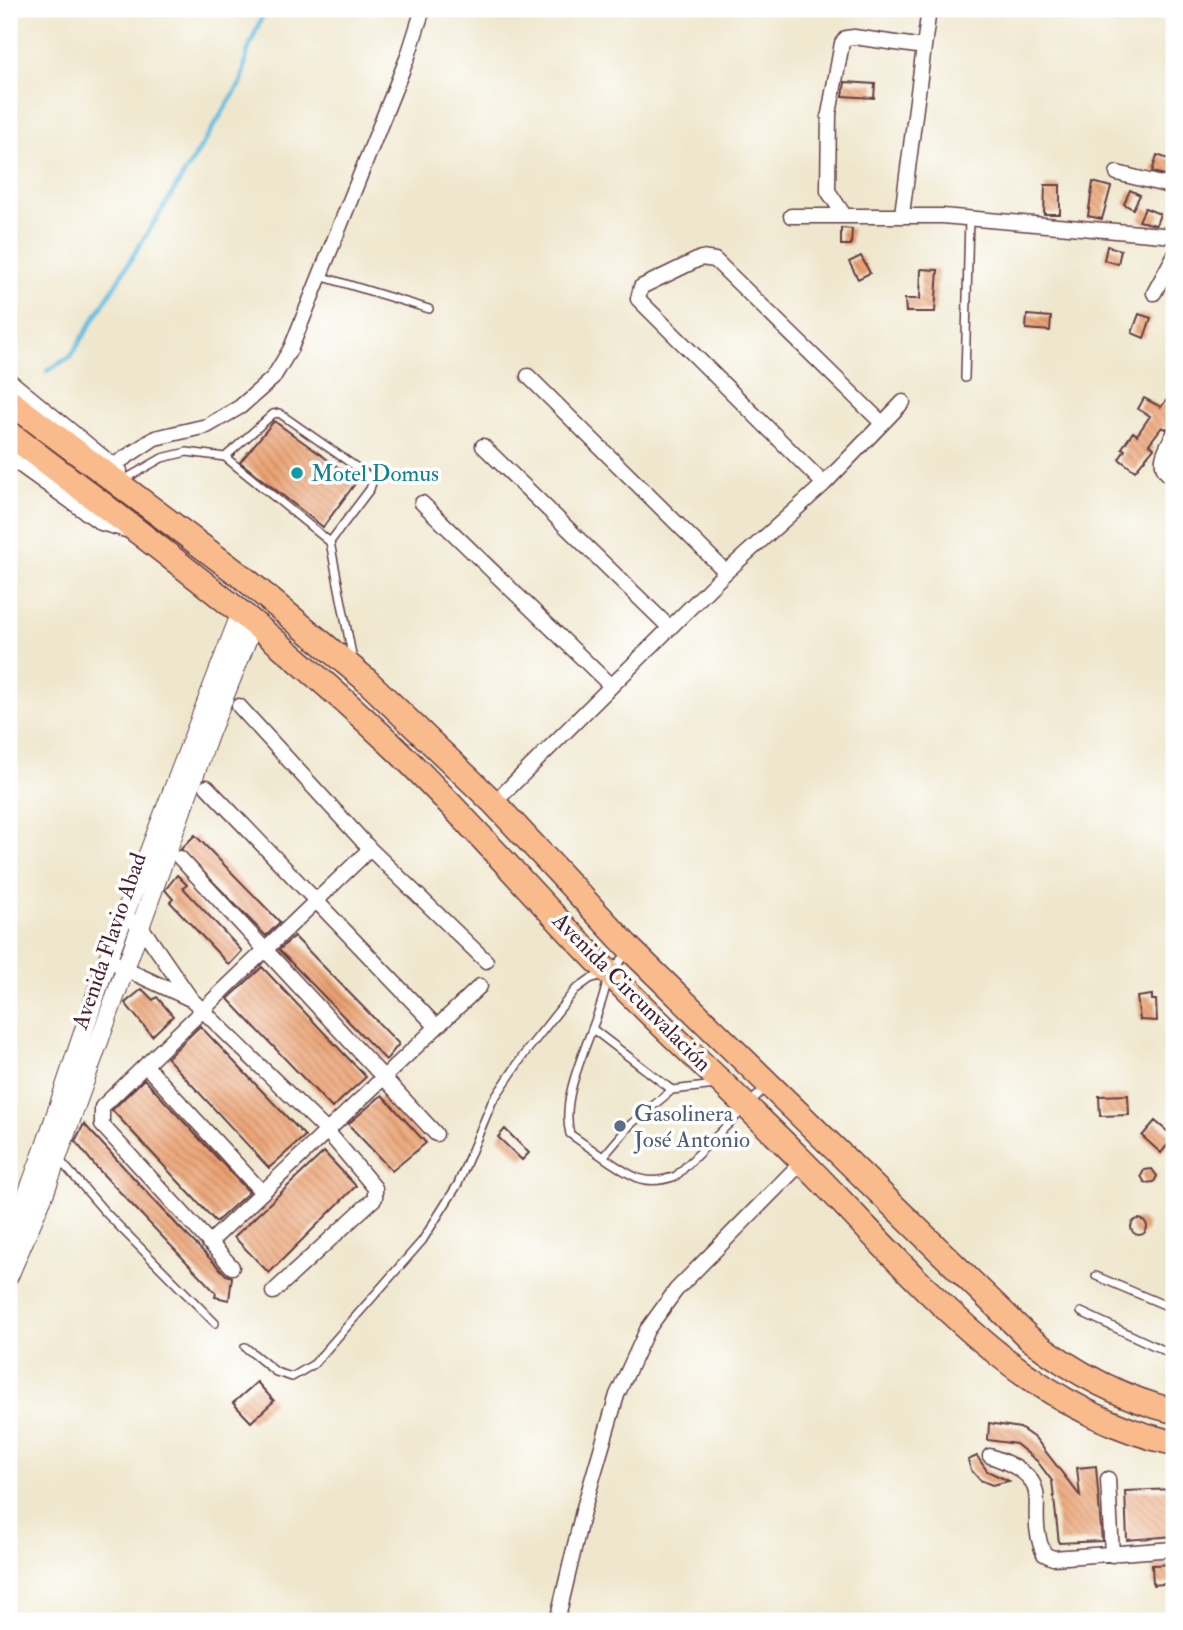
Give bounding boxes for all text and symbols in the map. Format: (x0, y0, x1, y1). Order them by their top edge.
place label: Motel Domus (311, 459, 439, 488)
marker: Motel Domus (289, 465, 305, 481)
street label: Avenida Flavio Abad (65, 849, 153, 1034)
street label: Avenida Circunvalación (545, 905, 718, 1078)
place label: Gasolinera José Antonio (633, 1099, 750, 1154)
marker: Gasolinera José Antonio (612, 1118, 628, 1134)

